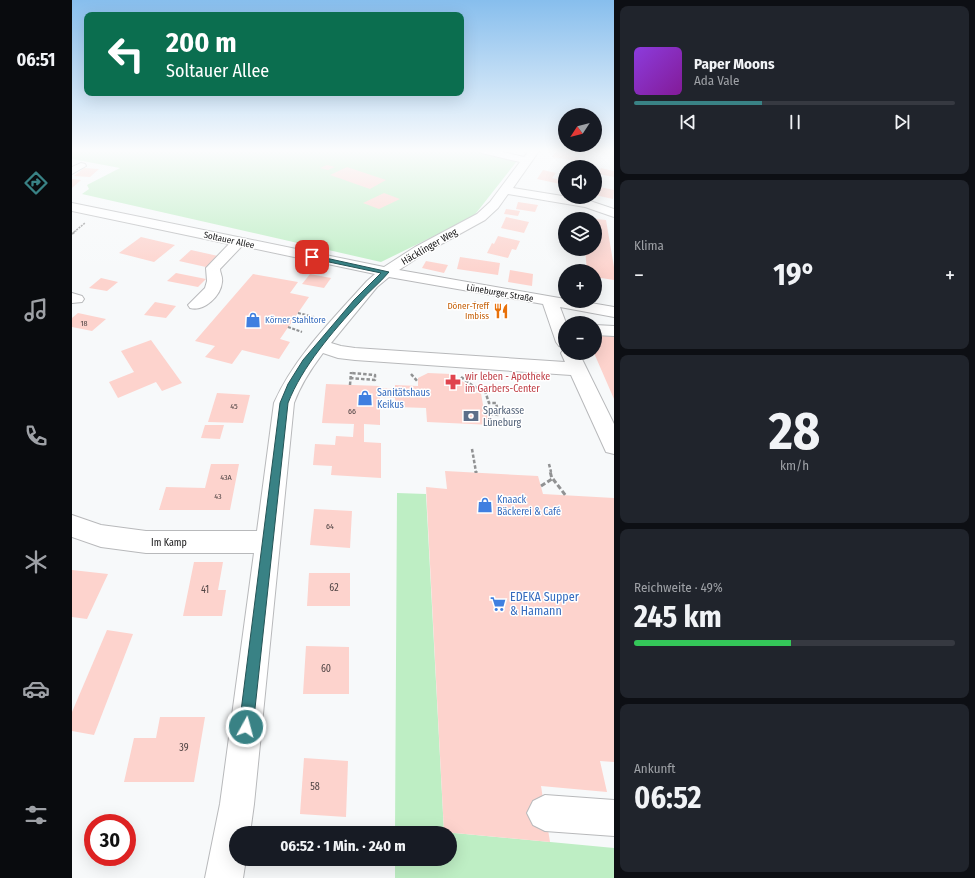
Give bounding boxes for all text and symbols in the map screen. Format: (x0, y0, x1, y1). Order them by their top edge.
text: 200 m (166, 26, 237, 59)
icon: left (100, 28, 152, 80)
text: 06:51 (17, 49, 56, 71)
text: Paper Moons (694, 55, 775, 73)
text: Soltauer Allee (166, 60, 269, 82)
text: Ada Vale (694, 73, 739, 88)
north arrow (558, 108, 602, 152)
map controls (558, 108, 602, 360)
icon: previous (677, 111, 699, 133)
icon: pause (784, 111, 806, 133)
icon: next (891, 111, 913, 133)
button: sound (558, 160, 602, 204)
icon: directions (22, 169, 50, 197)
button: layers (558, 212, 602, 256)
street label: Häcklinger Weg (399, 226, 460, 268)
street label: Soltauer Allee (203, 230, 256, 250)
text: Klima (634, 238, 664, 253)
pin (295, 240, 329, 274)
icon: arrive (301, 246, 323, 268)
text: 19° (773, 257, 816, 293)
text: − (634, 262, 644, 289)
text: + (945, 262, 955, 289)
button: + (558, 264, 602, 308)
street label: Lüneburger Straße (466, 282, 535, 304)
icon: music (22, 296, 50, 324)
place label: Döner-Treff Imbiss (447, 301, 490, 321)
restaurant icon: Döner-Treff Imbiss (492, 302, 510, 320)
shop icon: Körner Stahltore (244, 311, 262, 329)
place label: Körner Stahltore (265, 315, 326, 325)
button: − (558, 316, 602, 360)
house number: 18 (80, 319, 88, 328)
place label: wir leben - Apotheke im Garbers-Center (465, 371, 550, 395)
pharmacy icon: wir leben - Apotheke im Garbers-Center (444, 373, 462, 391)
place label: Sanitätshaus Keikus (377, 387, 430, 411)
shop icon: Sanitätshaus Keikus (356, 389, 374, 407)
text: 28 (769, 400, 820, 463)
house number: 45 (230, 402, 238, 411)
place label: Sparkasse Lüneburg (483, 405, 524, 429)
house number: 66 (348, 407, 356, 416)
bank icon: Sparkasse Lüneburg (462, 407, 480, 425)
icon: phone (22, 422, 50, 450)
text: km/h (780, 458, 809, 473)
house number: 43A (220, 473, 233, 482)
house number: 43 (214, 492, 222, 501)
place label: Knaack Bäckerei & Café (497, 494, 561, 518)
shop icon: Knaack Bäckerei & Café (476, 496, 494, 514)
house number: 64 (326, 522, 334, 531)
street label: Im Kamp (151, 537, 187, 549)
icon: climate (22, 548, 50, 576)
text: Reichweite · 49% (634, 580, 723, 595)
house number: 62 (329, 582, 339, 594)
house number: 41 (201, 584, 209, 596)
place label: EDEKA Supper & Hamann (510, 590, 580, 618)
supermarket icon: EDEKA Supper & Hamann (489, 595, 507, 613)
text: 245 km (634, 599, 722, 635)
house number: 60 (321, 663, 331, 675)
icon: car (22, 675, 50, 703)
position arrow (225, 706, 267, 748)
house number: 39 (179, 742, 189, 754)
text: Ankunft (634, 761, 676, 776)
text: 06:52 (634, 780, 701, 816)
house number: 58 (310, 781, 320, 793)
icon: filters (22, 801, 50, 829)
speed limit sign: 30 (84, 814, 136, 866)
text: 06:52 · 1 Min. · 240 m (280, 837, 406, 855)

